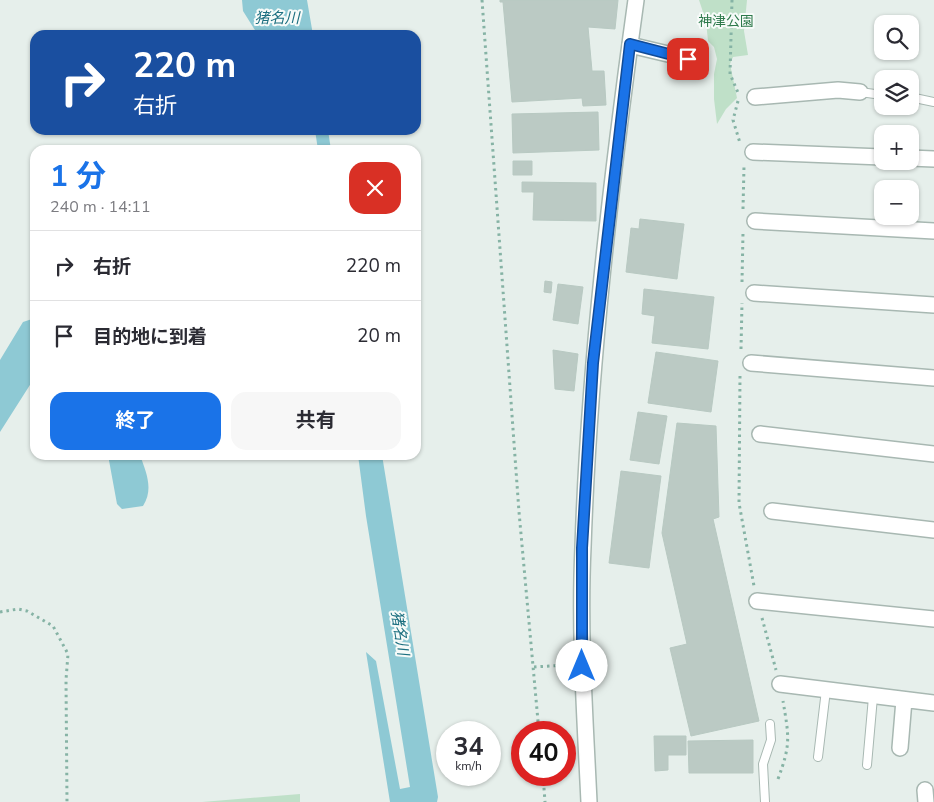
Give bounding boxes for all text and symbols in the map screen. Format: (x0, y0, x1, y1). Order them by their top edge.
water label: 猪名川 (254, 8, 301, 28)
park label: 神津公園 (698, 12, 754, 31)
map controls (874, 15, 919, 225)
button: search (874, 15, 919, 60)
pin (667, 38, 709, 80)
text: 220 m (133, 42, 236, 89)
icon: arrive (674, 45, 702, 73)
icon: right (50, 50, 115, 115)
button: layers (874, 70, 919, 115)
text: 右折 (133, 91, 177, 121)
button: + (874, 125, 919, 170)
text: 1 分 (50, 156, 106, 197)
button: close (349, 162, 401, 214)
button: − (874, 180, 919, 225)
text: 240 m · 14:11 (50, 196, 151, 218)
icon: right (50, 252, 78, 280)
text: 220 m (346, 253, 401, 279)
text: 右折 (93, 254, 131, 280)
icon: arrive (50, 322, 78, 350)
text: 20 m (357, 323, 401, 349)
text: 目的地に到着 (93, 324, 207, 350)
button: 終了 (50, 392, 221, 450)
button: 共有 (231, 392, 401, 450)
water label: 猪名川 (387, 609, 414, 659)
position arrow (555, 639, 607, 691)
speed limit sign: 40 (511, 721, 576, 786)
text: 34 (453, 730, 484, 764)
text: km/h (455, 758, 482, 774)

